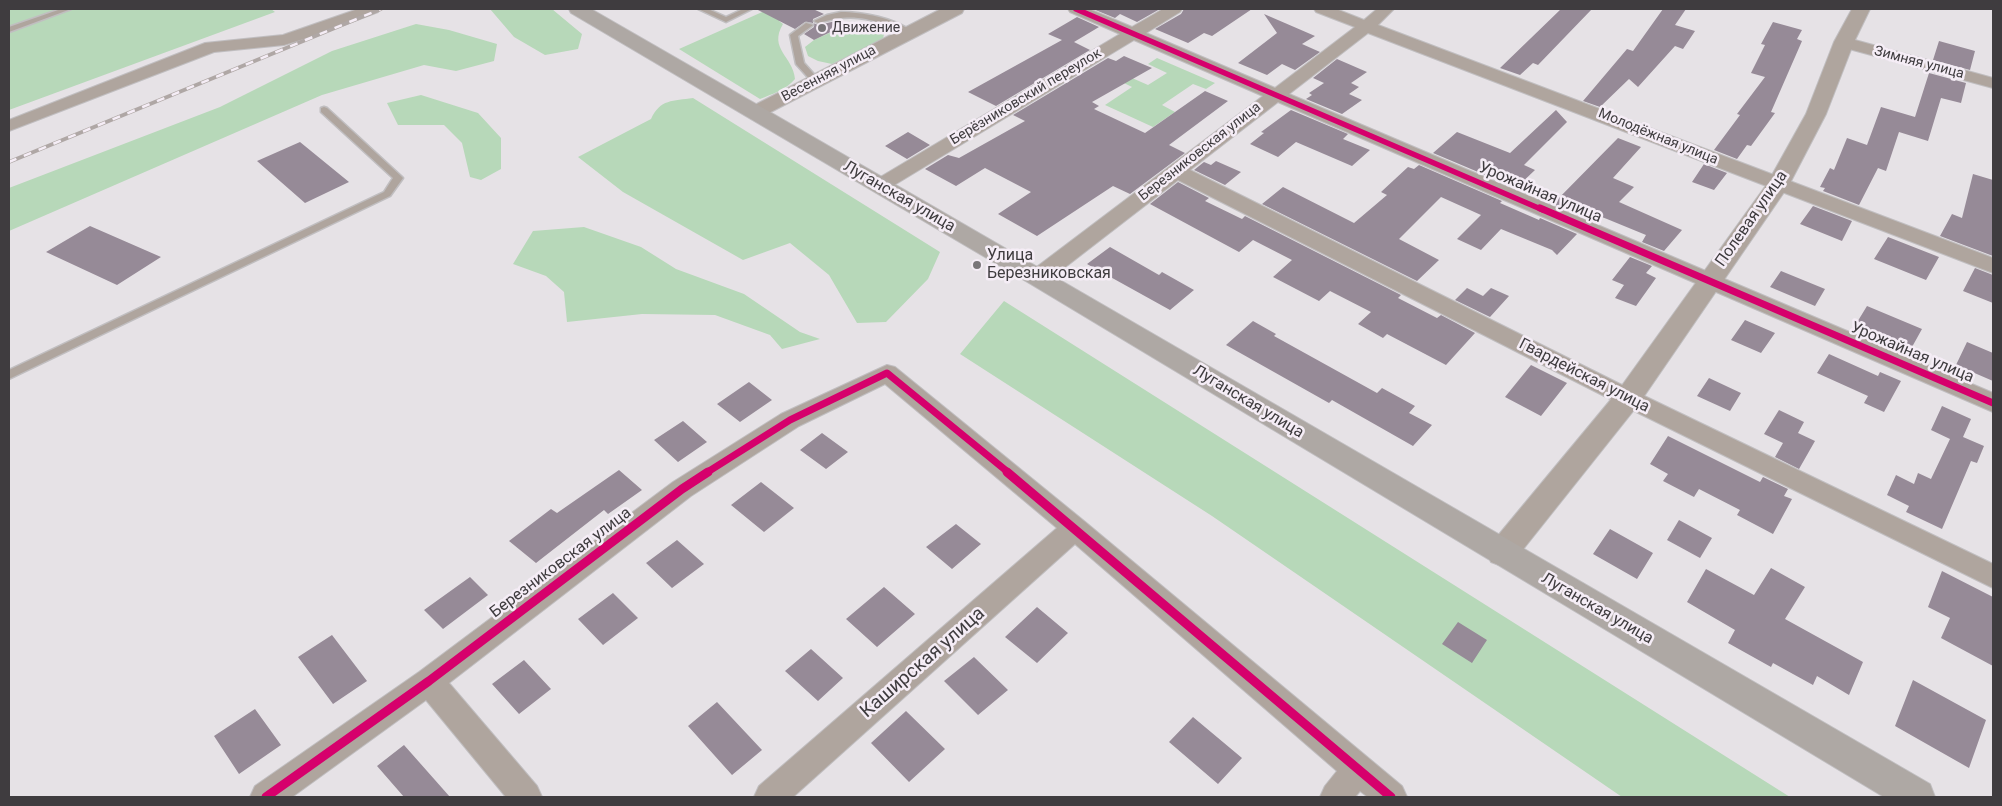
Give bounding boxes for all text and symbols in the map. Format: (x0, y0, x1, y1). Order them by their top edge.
place label: Движение (832, 20, 900, 36)
marker: Движение (816, 22, 828, 34)
street label: Весенняя улица (779, 42, 879, 106)
street label: Зимняя улица (1872, 43, 1966, 83)
street label: Берёзниковский переулок (947, 45, 1105, 149)
street label: Березниковская улица (1136, 99, 1264, 205)
street label: Молодёжная улица (1596, 105, 1720, 169)
street label: Луганская улица (840, 157, 958, 237)
street label: Урожайная улица (1475, 158, 1605, 228)
street label: Полевая улица (1712, 167, 1792, 271)
place label: Улица Березниковская (987, 246, 1111, 284)
marker: Улица Березниковская (971, 259, 983, 271)
street label: Урожайная улица (1847, 318, 1977, 388)
street label: Гвардейская улица (1516, 335, 1652, 417)
street label: Луганская улица (1189, 361, 1307, 443)
street label: Березниковская улица (487, 504, 635, 622)
street label: Луганская улица (1538, 569, 1656, 649)
street label: Каширская улица (856, 603, 990, 723)

